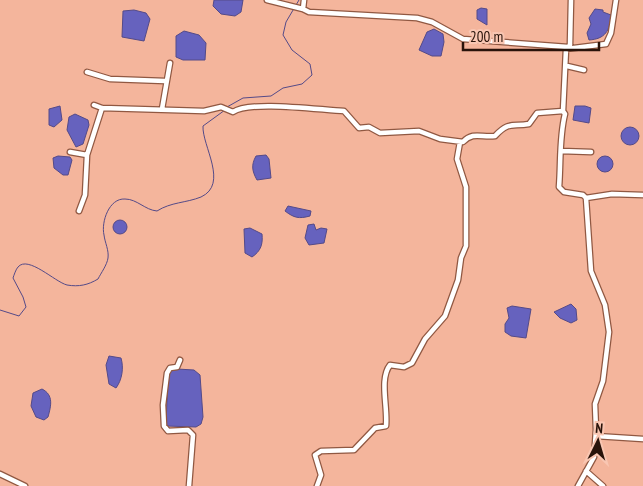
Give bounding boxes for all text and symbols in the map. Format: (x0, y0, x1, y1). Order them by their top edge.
scale bar (463, 20, 599, 52)
text: 200 m (470, 27, 503, 46)
north arrow (573, 416, 623, 466)
text: N (595, 419, 604, 437)

